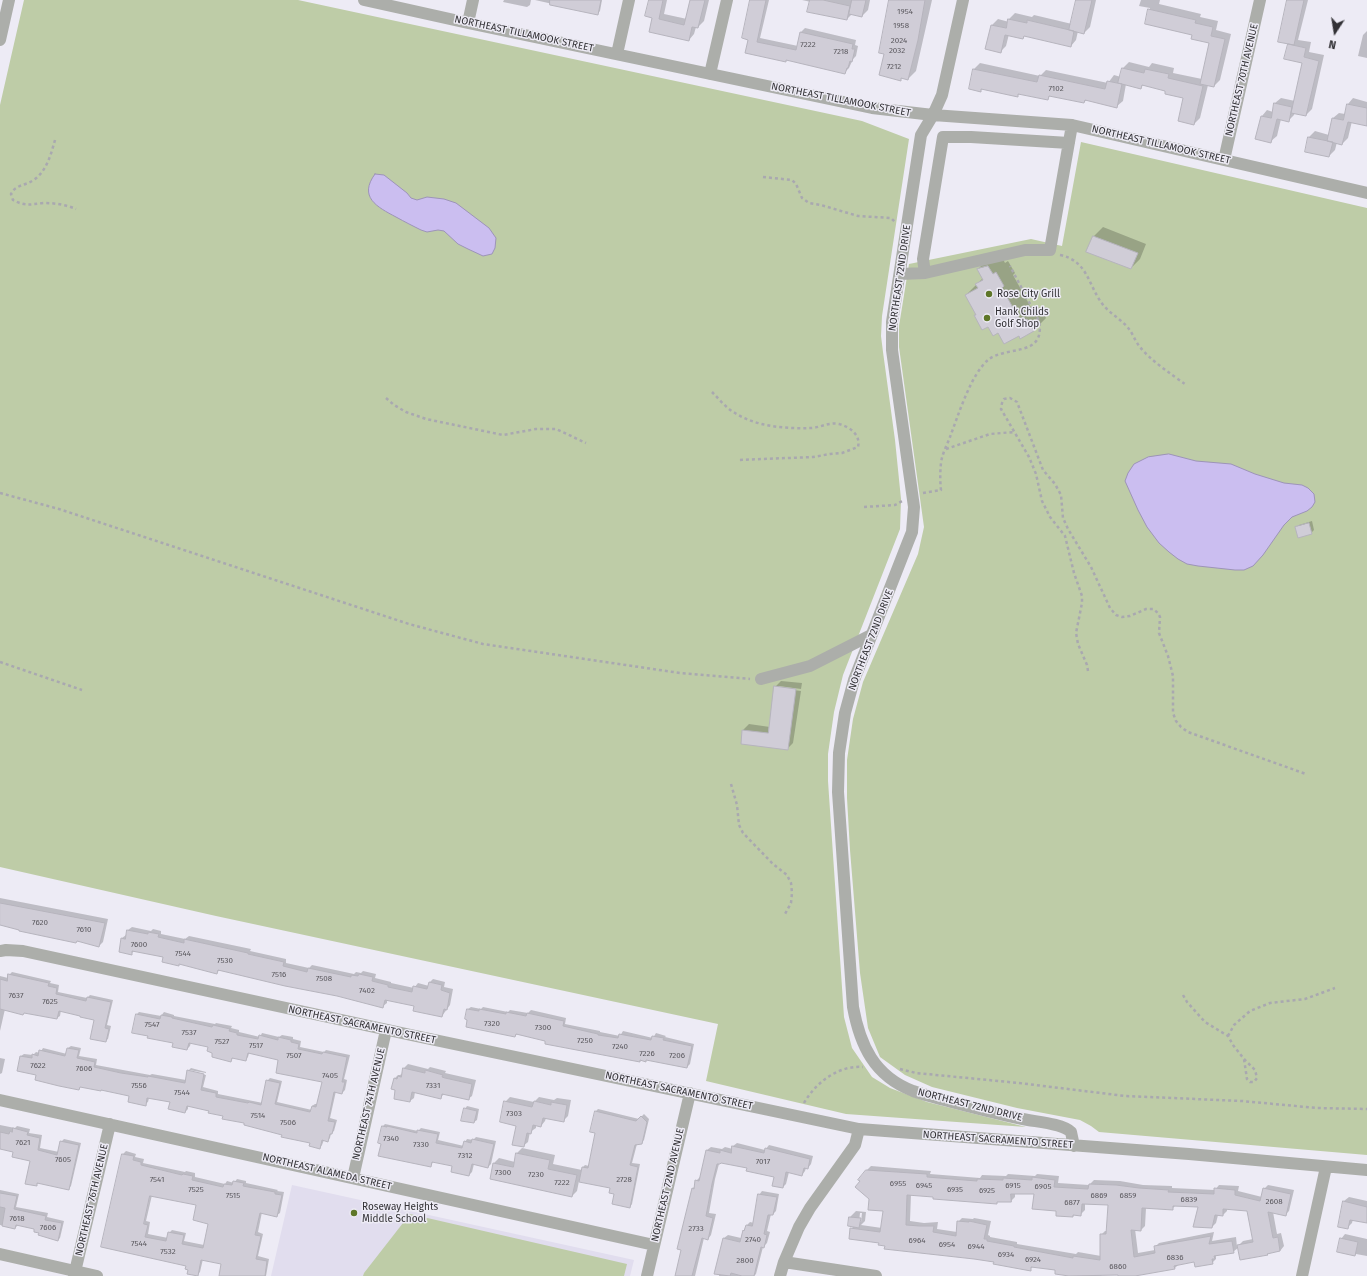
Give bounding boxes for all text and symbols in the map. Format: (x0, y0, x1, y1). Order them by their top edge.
house number: 1954 (897, 7, 913, 17)
north arrow (1315, 12, 1355, 52)
street label: NORTHEAST TILLAMOOK STREET (453, 13, 595, 55)
house number: 1958 (893, 21, 909, 31)
street label: NORTHEAST 70TH AVENUE (1223, 23, 1261, 137)
house number: 2024 (891, 36, 907, 46)
text: N (1327, 37, 1337, 51)
house number: 7222 (800, 40, 816, 50)
house number: 2032 (889, 46, 905, 56)
house number: 7218 (833, 47, 849, 57)
house number: 7212 (887, 62, 901, 72)
street label: NORTHEAST TILLAMOOK STREET (770, 81, 912, 119)
house number: 7102 (1048, 84, 1064, 94)
street label: NORTHEAST TILLAMOOK STREET (1091, 123, 1231, 167)
street label: NORTHEAST 72ND DRIVE (887, 224, 913, 332)
place label: Rose City Grill (997, 288, 1060, 300)
marker: Rose City Grill (984, 289, 994, 299)
place label: Hank Childs Golf Shop (995, 306, 1049, 330)
marker: Hank Childs Golf Shop (982, 313, 992, 323)
street label: NORTHEAST 72ND DRIVE (846, 588, 896, 692)
house number: 7620 (32, 918, 48, 928)
house number: 7610 (76, 925, 92, 935)
house number: 7600 (131, 940, 147, 950)
house number: 7544 (175, 949, 191, 959)
house number: 7530 (217, 956, 233, 966)
house number: 7516 (272, 970, 286, 980)
house number: 7508 (316, 974, 332, 984)
house number: 7402 (359, 986, 375, 996)
house number: 7637 (8, 991, 24, 1001)
house number: 7625 (42, 997, 58, 1007)
street label: NORTHEAST SACRAMENTO STREET (287, 1003, 437, 1047)
house number: 7320 (484, 1019, 500, 1029)
house number: 7547 (144, 1020, 160, 1030)
house number: 7300 (535, 1023, 551, 1033)
house number: 7537 (182, 1028, 196, 1038)
house number: 7250 (577, 1036, 593, 1046)
house number: 7527 (215, 1037, 229, 1047)
house number: 7517 (249, 1041, 263, 1051)
house number: 7240 (612, 1042, 628, 1052)
street label: NORTHEAST 74TH AVENUE (350, 1047, 388, 1161)
house number: 7226 (639, 1049, 655, 1059)
house number: 7507 (286, 1051, 302, 1061)
house number: 7206 (669, 1051, 685, 1061)
house number: 7622 (30, 1061, 46, 1071)
house number: 7606 (76, 1064, 92, 1074)
street label: NORTHEAST SACRAMENTO STREET (604, 1069, 754, 1113)
house number: 7405 (322, 1071, 338, 1081)
house number: 7556 (131, 1081, 147, 1091)
house number: 7331 (426, 1081, 440, 1091)
street label: NORTHEAST 72ND DRIVE (917, 1086, 1023, 1124)
house number: 7544 (174, 1088, 190, 1098)
house number: 7303 (506, 1109, 522, 1119)
house number: 7514 (251, 1111, 265, 1121)
house number: 7506 (280, 1118, 296, 1128)
street label: NORTHEAST 72ND AVENUE (649, 1127, 687, 1243)
street label: NORTHEAST SACRAMENTO STREET (922, 1129, 1074, 1151)
house number: 7340 (383, 1134, 399, 1144)
house number: 7621 (16, 1138, 30, 1148)
house number: 7330 (413, 1140, 429, 1150)
street label: NORTHEAST 76TH AVENUE (73, 1143, 111, 1257)
street label: NORTHEAST ALAMEDA STREET (261, 1151, 393, 1193)
house number: 7312 (458, 1151, 472, 1161)
house number: 7605 (55, 1155, 71, 1165)
house number: 7017 (756, 1157, 770, 1167)
house number: 7300 (495, 1168, 511, 1178)
house number: 7230 (528, 1170, 544, 1180)
house number: 7541 (150, 1175, 164, 1185)
house number: 2728 (616, 1175, 632, 1185)
house number: 7222 (554, 1178, 570, 1188)
house number: 6955 (890, 1179, 906, 1189)
house number: 6945 (916, 1181, 932, 1191)
house number: 6915 (1005, 1181, 1021, 1191)
house number: 6905 (1035, 1182, 1051, 1192)
house number: 7525 (188, 1185, 204, 1195)
house number: 6935 (947, 1185, 963, 1195)
house number: 6925 (979, 1186, 995, 1196)
house number: 7515 (226, 1191, 240, 1201)
house number: 6869 (1090, 1191, 1108, 1201)
house number: 6859 (1120, 1191, 1136, 1201)
house number: 6839 (1181, 1195, 1197, 1205)
house number: 2608 (1265, 1197, 1283, 1207)
house number: 6877 (1064, 1198, 1080, 1208)
place label: Roseway Heights Middle School (362, 1201, 438, 1224)
marker: Roseway Heights Middle School (349, 1208, 359, 1218)
house number: 7618 (9, 1214, 25, 1224)
house number: 7606 (40, 1223, 56, 1233)
house number: 2733 (688, 1224, 704, 1234)
house number: 2740 (745, 1235, 761, 1245)
house number: 6964 (909, 1236, 925, 1246)
house number: 7544 (131, 1239, 147, 1249)
house number: 6954 (939, 1240, 955, 1250)
house number: 6944 (968, 1242, 984, 1252)
house number: 7532 (160, 1247, 176, 1257)
house number: 6934 (998, 1250, 1014, 1260)
house number: 6836 (1167, 1253, 1183, 1263)
house number: 6924 (1025, 1255, 1041, 1265)
house number: 2800 (736, 1256, 754, 1266)
house number: 6860 (1109, 1262, 1127, 1272)

